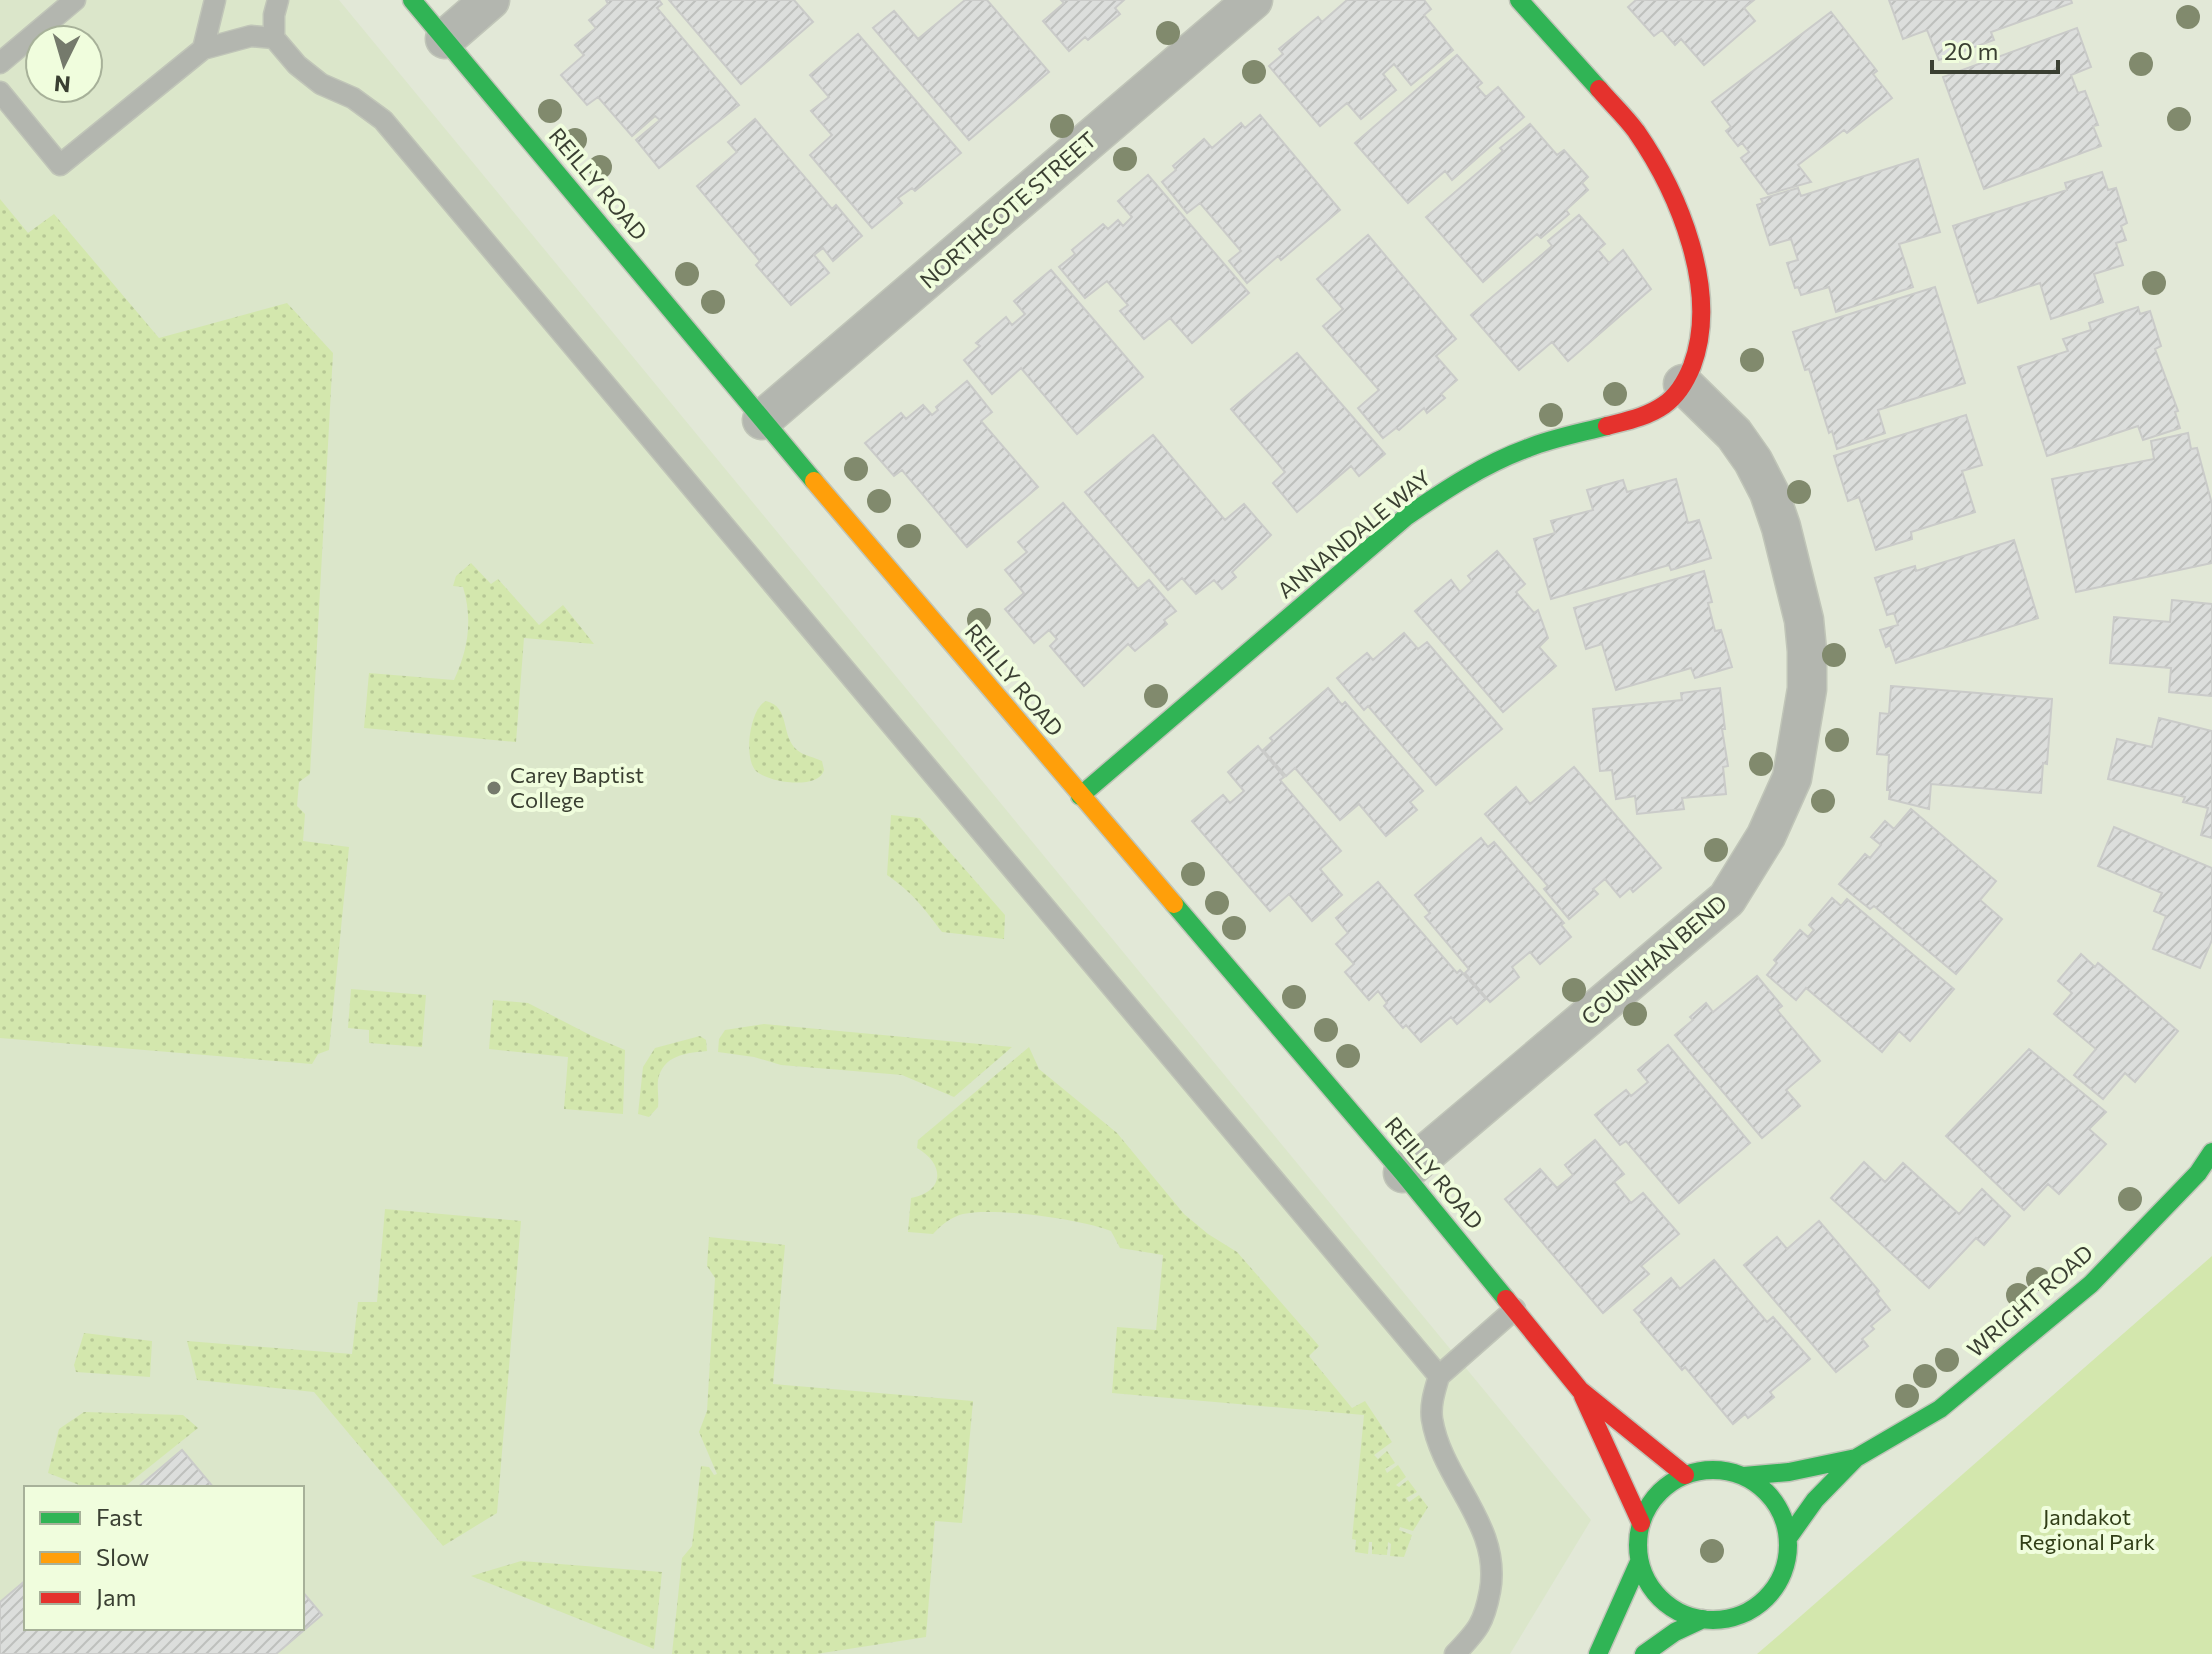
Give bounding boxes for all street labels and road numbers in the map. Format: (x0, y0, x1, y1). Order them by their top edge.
street label: REILLY ROAD (544, 122, 653, 245)
street label: NORTHCOTE STREET (914, 126, 1101, 294)
street label: ANNANDALE WAY (1272, 464, 1436, 604)
street label: REILLY ROAD (960, 618, 1069, 741)
street label: COUNIHAN BEND (1575, 889, 1732, 1030)
street label: REILLY ROAD (1380, 1111, 1489, 1234)
street label: WRIGHT ROAD (1961, 1239, 2098, 1362)

